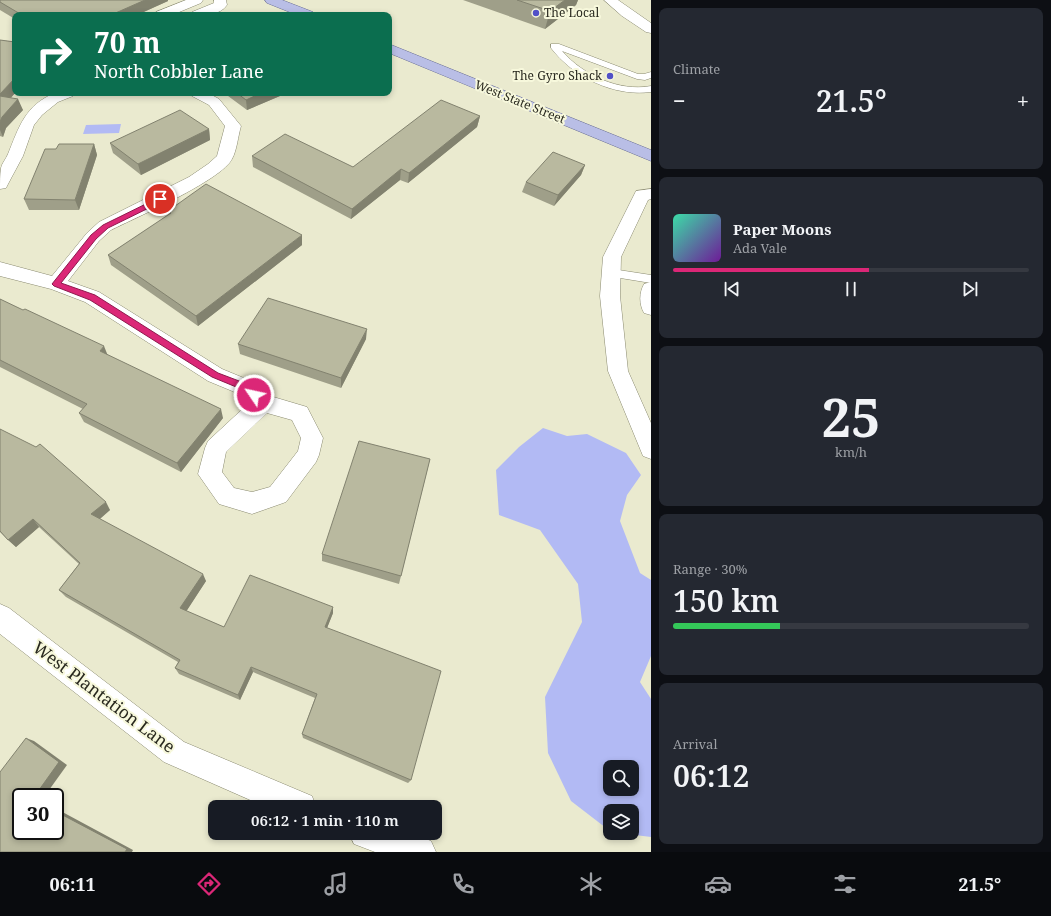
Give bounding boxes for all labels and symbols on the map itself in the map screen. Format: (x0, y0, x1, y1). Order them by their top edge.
place label: The Local (544, 4, 600, 21)
marker: The Local (531, 8, 541, 18)
place label: The Gyro Shack (513, 67, 603, 84)
marker: The Gyro Shack (605, 71, 615, 81)
street label: West State Street (473, 76, 568, 127)
pin (143, 182, 177, 216)
position arrow (233, 374, 275, 416)
street label: West Plantation Lane (29, 636, 180, 758)
speed limit sign: 30 (12, 788, 64, 840)

